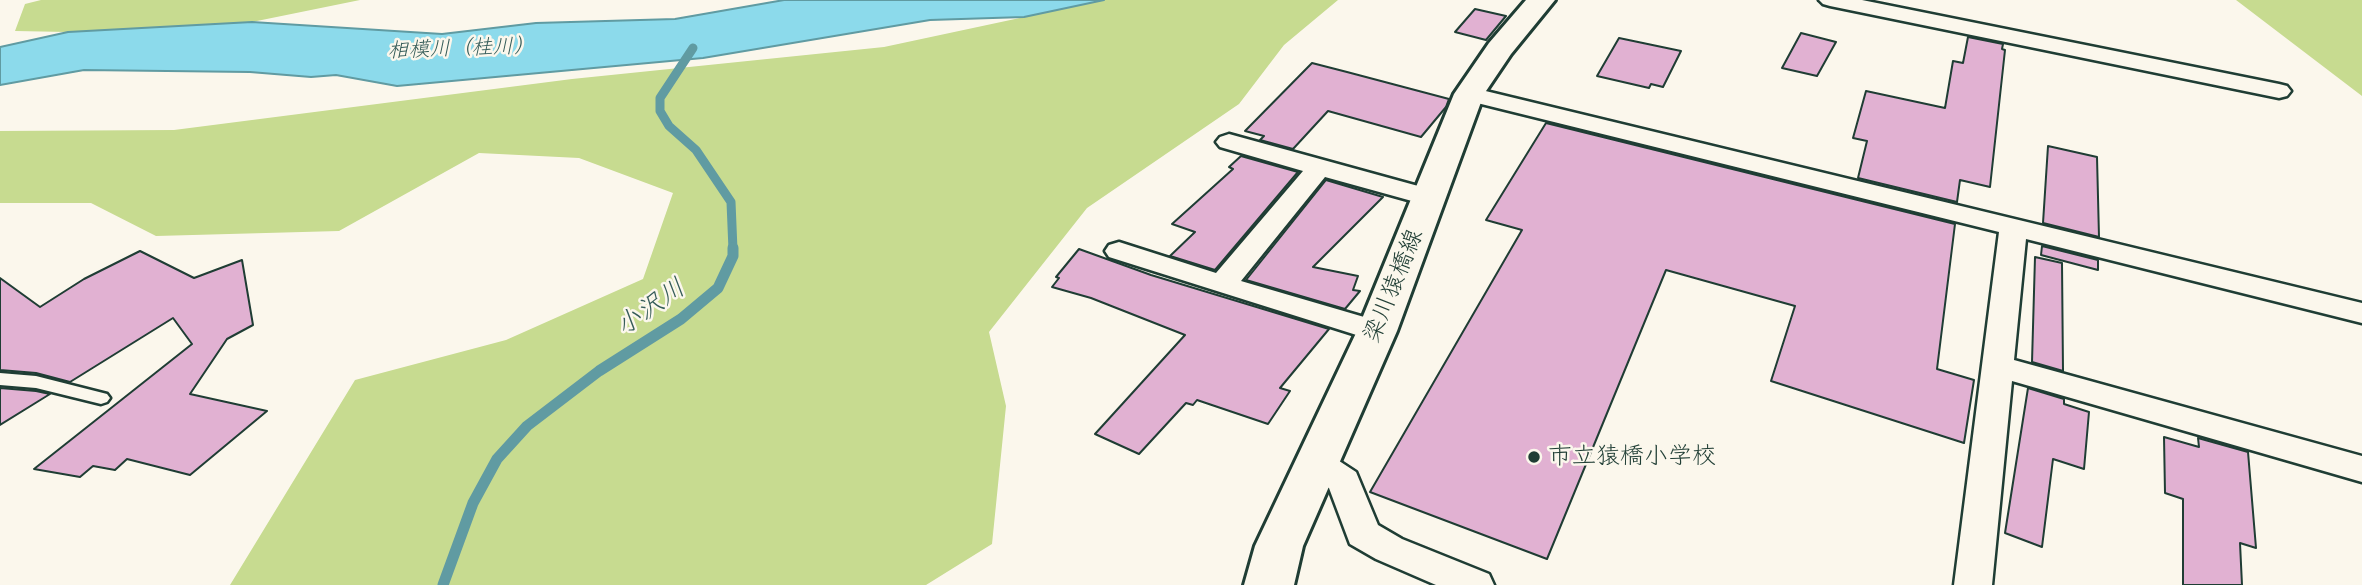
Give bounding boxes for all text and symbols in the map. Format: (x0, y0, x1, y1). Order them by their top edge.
water label: 相模川（桂川） (387, 34, 535, 64)
street label: 梁川猿橋線 (1358, 225, 1430, 347)
water label: 小沢川 (610, 273, 692, 343)
place label: 市立猿橋小学校 (1548, 443, 1716, 471)
marker: 市立猿橋小学校 (1526, 449, 1542, 465)

